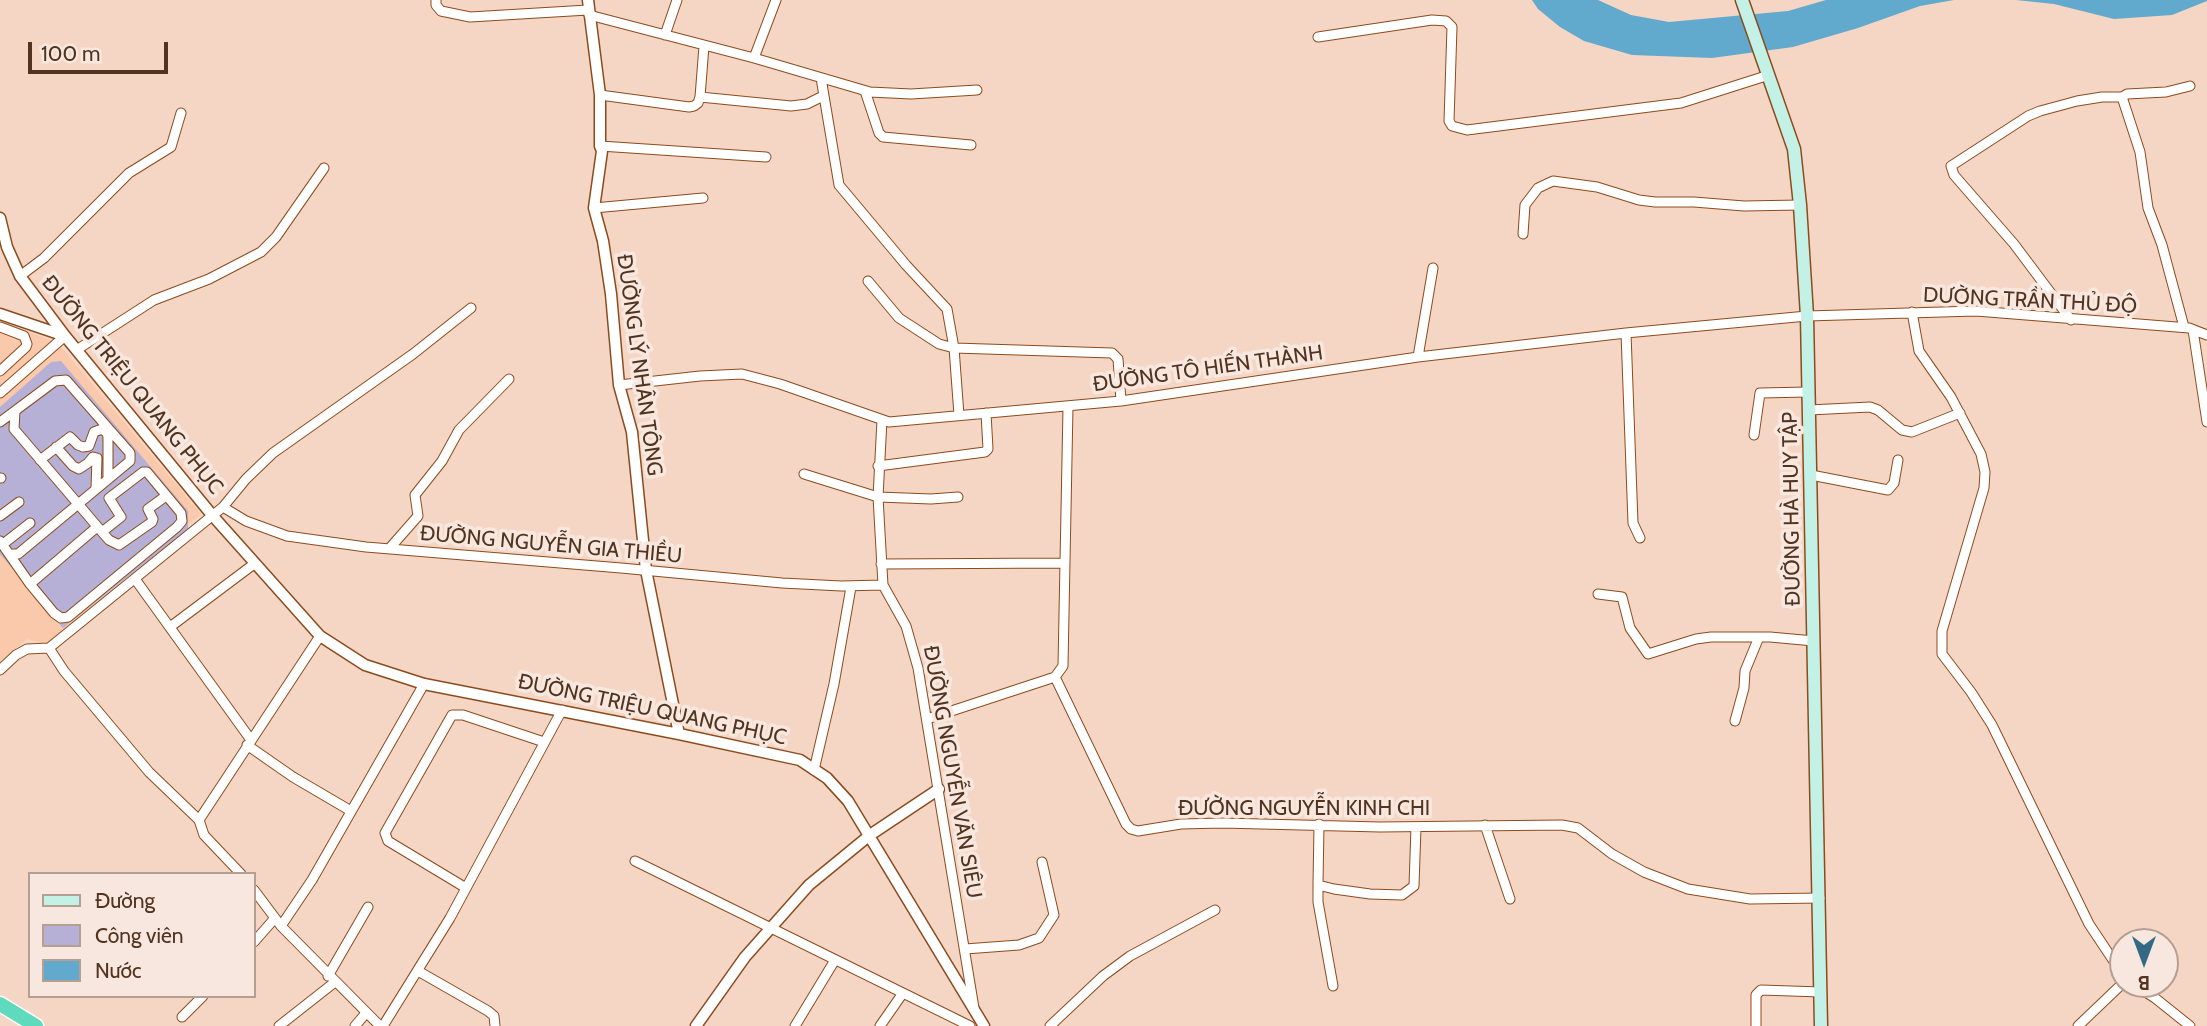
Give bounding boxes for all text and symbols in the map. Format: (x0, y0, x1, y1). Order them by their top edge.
scale bar (32, 28, 172, 72)
text: 100 m (41, 41, 100, 66)
street label: ĐƯỜNG LÝ NHÂN TÔNG (611, 253, 667, 477)
street label: ĐƯỜNG TRIỆU QUANG PHỤC (36, 271, 228, 499)
street label: DƯỜNG TRẦN THỦ ĐỘ (1922, 283, 2138, 319)
street label: ĐƯỜNG TÔ HIẾN THÀNH (1091, 340, 1325, 398)
street label: ĐƯỜNG HÀ HUY TẬP (1778, 412, 1806, 606)
street label: ĐƯỜNG NGUYỄN GIA THIỀU (419, 521, 683, 569)
street label: ĐƯỜNG NGUYỄN VĂN SIÊU (917, 644, 987, 900)
street label: ĐƯỜNG TRIỆU QUANG PHỤC (516, 669, 788, 751)
street label: ĐƯỜNG NGUYỄN KINH CHI (1178, 796, 1430, 822)
legend (28, 872, 256, 998)
text: Đường (95, 888, 155, 913)
text: Công viên (95, 923, 183, 948)
north arrow (2109, 928, 2179, 998)
text: Nước (95, 958, 142, 983)
text: B (2138, 971, 2150, 994)

